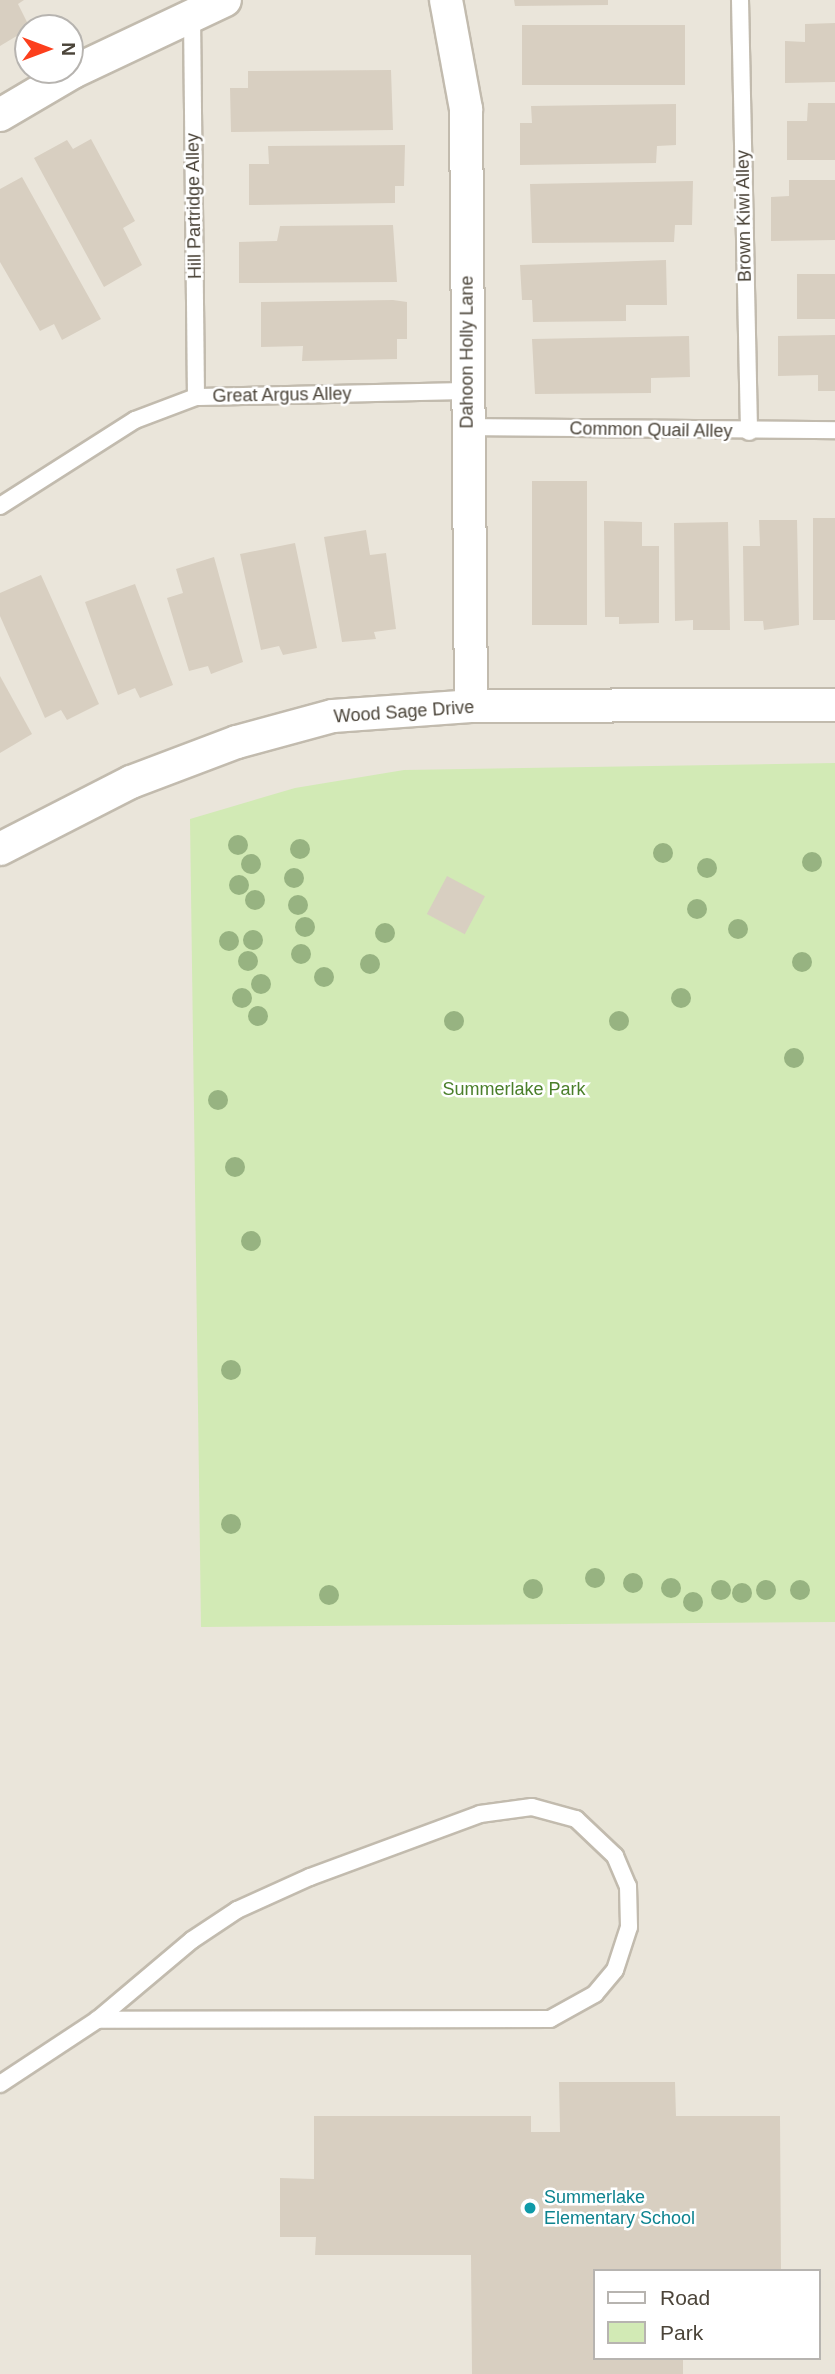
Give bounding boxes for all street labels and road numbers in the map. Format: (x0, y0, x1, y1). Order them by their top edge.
street label: Hill Partridge Alley (182, 132, 206, 280)
street label: Brown Kiwi Alley (732, 149, 756, 283)
street label: Dahoon Holly Lane (456, 275, 478, 429)
street label: Great Argus Alley (211, 383, 353, 407)
street label: Common Quail Alley (569, 418, 733, 442)
street label: Wood Sage Drive (333, 696, 475, 728)

